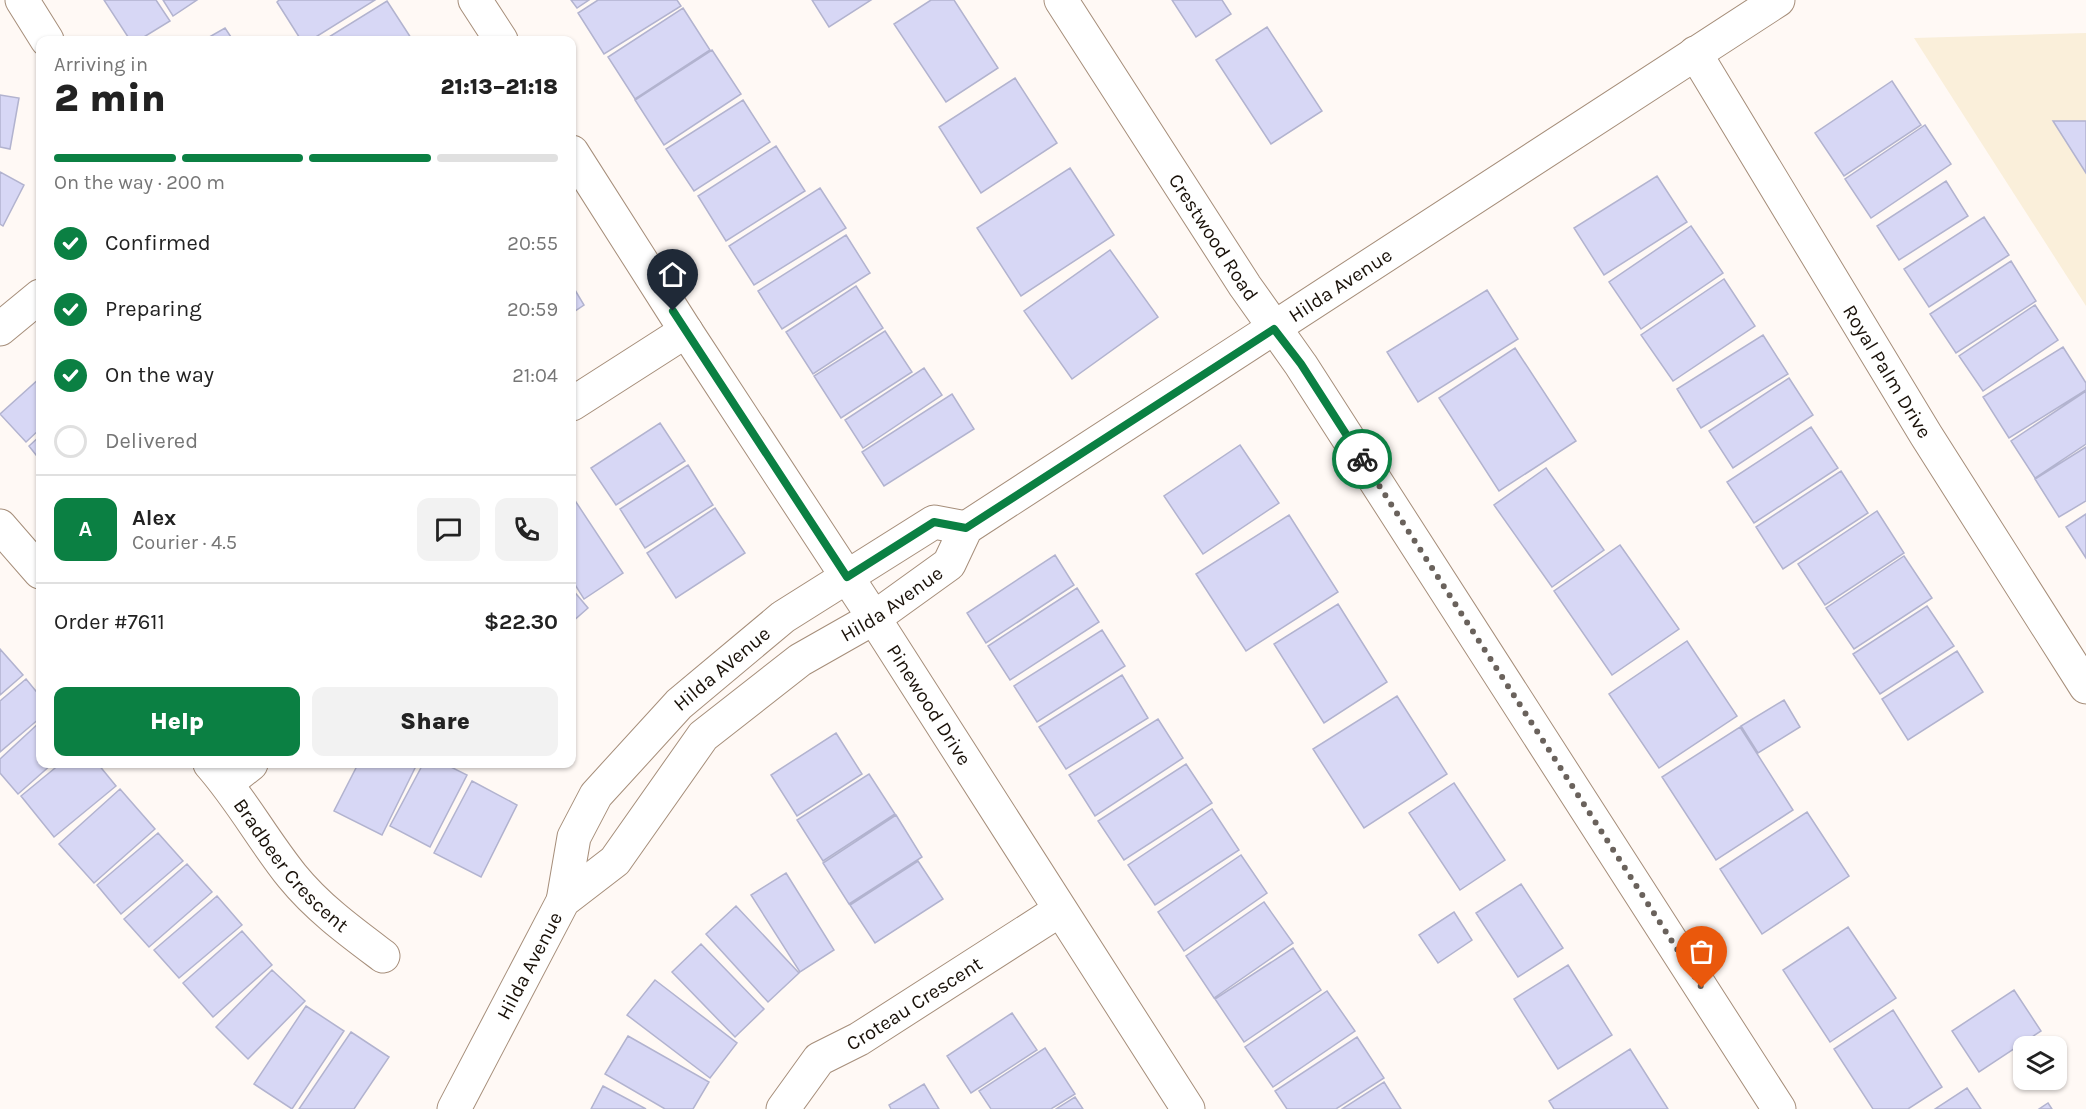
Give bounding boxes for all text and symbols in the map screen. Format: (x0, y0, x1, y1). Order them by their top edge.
text: Arriving in (54, 53, 148, 76)
text: 21:13–21:18 (441, 74, 558, 100)
text: 2 min (54, 75, 166, 121)
street label: Crestwood Road (1164, 169, 1263, 305)
text: On the way · 200 m (54, 171, 225, 194)
icon: check (54, 227, 87, 260)
text: Confirmed (105, 230, 211, 256)
text: 20:55 (507, 232, 558, 255)
street label: Hilda Avenue (1284, 243, 1396, 327)
pin (647, 249, 698, 311)
icon: home (656, 258, 689, 291)
icon: check (54, 293, 87, 326)
text: Preparing (105, 296, 202, 322)
text: 20:59 (507, 298, 558, 321)
street label: Royal Palm Drive (1838, 300, 1937, 442)
icon: check (54, 359, 87, 392)
text: On the way (105, 362, 214, 388)
text: 21:04 (512, 364, 558, 387)
text: Delivered (105, 428, 198, 454)
courier (1332, 429, 1392, 489)
icon: bike (1346, 443, 1379, 476)
button: chat (417, 498, 480, 561)
button: phone (495, 498, 558, 561)
text: Alex (132, 505, 176, 531)
text: A (79, 516, 92, 542)
text: Courier · 4.5 (132, 531, 237, 554)
street label: Hilda Avenue (836, 561, 947, 646)
text: Order #7611 (54, 609, 165, 635)
text: $22.30 (484, 609, 558, 635)
street label: Hilda AVenue (669, 621, 775, 715)
street label: Pinewood Drive (882, 640, 976, 769)
button: Help (54, 687, 300, 756)
button: Share (312, 687, 558, 756)
street label: Bradbeer Crescent (229, 794, 354, 937)
street label: Hilda Avenue (492, 908, 567, 1023)
pin (1676, 926, 1727, 988)
icon: bag (1685, 935, 1718, 968)
street label: Croteau Crescent (843, 951, 987, 1055)
map controls (2013, 1036, 2067, 1090)
button: layers (2013, 1036, 2067, 1090)

